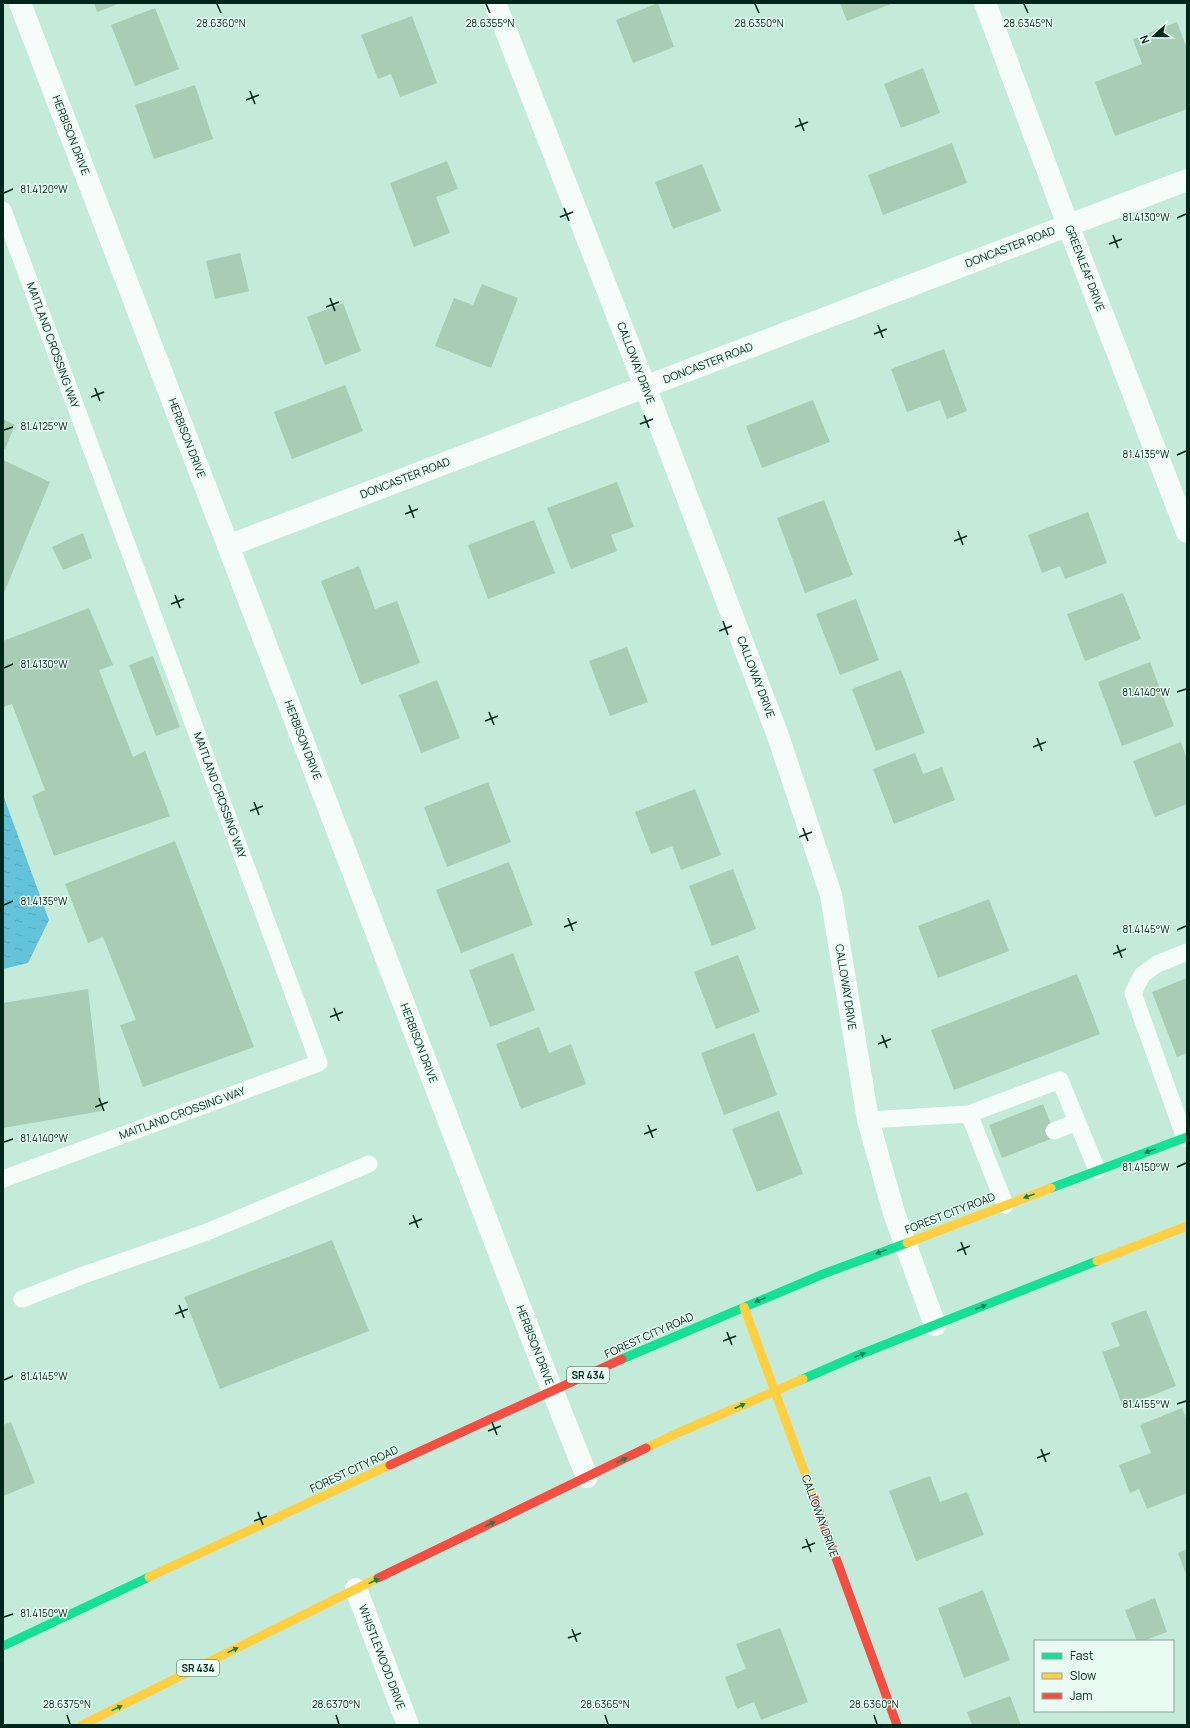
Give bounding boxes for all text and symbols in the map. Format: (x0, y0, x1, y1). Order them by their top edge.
text: 28.6360°N (196, 16, 246, 30)
text: 28.6355°N (466, 16, 514, 30)
text: 28.6350°N (735, 16, 784, 30)
text: 28.6345°N (1004, 16, 1053, 30)
north arrow (1134, 16, 1174, 56)
text: N (1136, 33, 1153, 46)
street label: HERBISON DRIVE (49, 93, 94, 177)
text: 81.4120°W (20, 182, 68, 196)
text: 81.4130°W (1122, 210, 1170, 224)
street label: DONCASTER ROAD (963, 222, 1057, 271)
street label: GREENLEAF DRIVE (1062, 223, 1109, 313)
street label: MAITLAND CROSSING WAY (24, 280, 84, 411)
street label: CALLOWAY DRIVE (614, 320, 659, 406)
street label: DONCASTER ROAD (661, 338, 755, 387)
street label: HERBISON DRIVE (165, 396, 210, 480)
text: 81.4125°W (21, 419, 68, 433)
text: 81.4135°W (1123, 447, 1170, 461)
street label: DONCASTER ROAD (358, 453, 452, 502)
street label: CALLOWAY DRIVE (734, 634, 779, 720)
text: 81.4130°W (20, 657, 68, 671)
text: 81.4140°W (1122, 685, 1170, 699)
street label: HERBISON DRIVE (281, 698, 326, 782)
street label: MAITLAND CROSSING WAY (191, 730, 251, 861)
text: 81.4135°W (21, 894, 68, 908)
text: 81.4145°W (1122, 922, 1170, 936)
street label: CALLOWAY DRIVE (832, 943, 861, 1031)
street label: HERBISON DRIVE (397, 1001, 442, 1085)
street label: MAITLAND CROSSING WAY (117, 1082, 248, 1142)
text: 81.4140°W (20, 1131, 68, 1145)
one-way arrow (1144, 1148, 1156, 1154)
text: 81.4150°W (1122, 1160, 1170, 1174)
street label: FOREST CITY ROAD (902, 1188, 997, 1237)
one-way arrow (1022, 1194, 1034, 1200)
one-way arrow (874, 1249, 886, 1255)
one-way arrow (755, 1297, 766, 1303)
street label: HERBISON DRIVE (513, 1303, 558, 1387)
one-way arrow (975, 1304, 987, 1310)
street label: FOREST CITY ROAD (602, 1308, 696, 1361)
one-way arrow (854, 1351, 866, 1357)
road number: SR 434 (567, 1367, 609, 1383)
text: 81.4145°W (20, 1369, 68, 1383)
text: 81.4155°W (1122, 1397, 1170, 1411)
one-way arrow (734, 1402, 746, 1408)
street label: FOREST CITY ROAD (307, 1441, 400, 1496)
one-way arrow (616, 1457, 627, 1463)
street label: CALLOWAY DRIVE (799, 1472, 842, 1559)
one-way arrow (485, 1521, 496, 1527)
one-way arrow (368, 1578, 379, 1584)
street label: WHISTLEWOOD DRIVE (356, 1602, 409, 1711)
text: 81.4150°W (20, 1606, 68, 1620)
legend (1034, 1640, 1174, 1712)
one-way arrow (228, 1647, 239, 1653)
text: Fast (1070, 1647, 1094, 1664)
road number: SR 434 (177, 1660, 219, 1676)
text: Slow (1070, 1667, 1096, 1684)
text: Jam (1070, 1687, 1092, 1704)
text: 28.6375°N (43, 1697, 91, 1711)
text: 28.6370°N (312, 1697, 360, 1711)
text: 28.6365°N (580, 1697, 630, 1711)
text: 28.6360°N (849, 1697, 899, 1711)
one-way arrow (111, 1705, 123, 1711)

